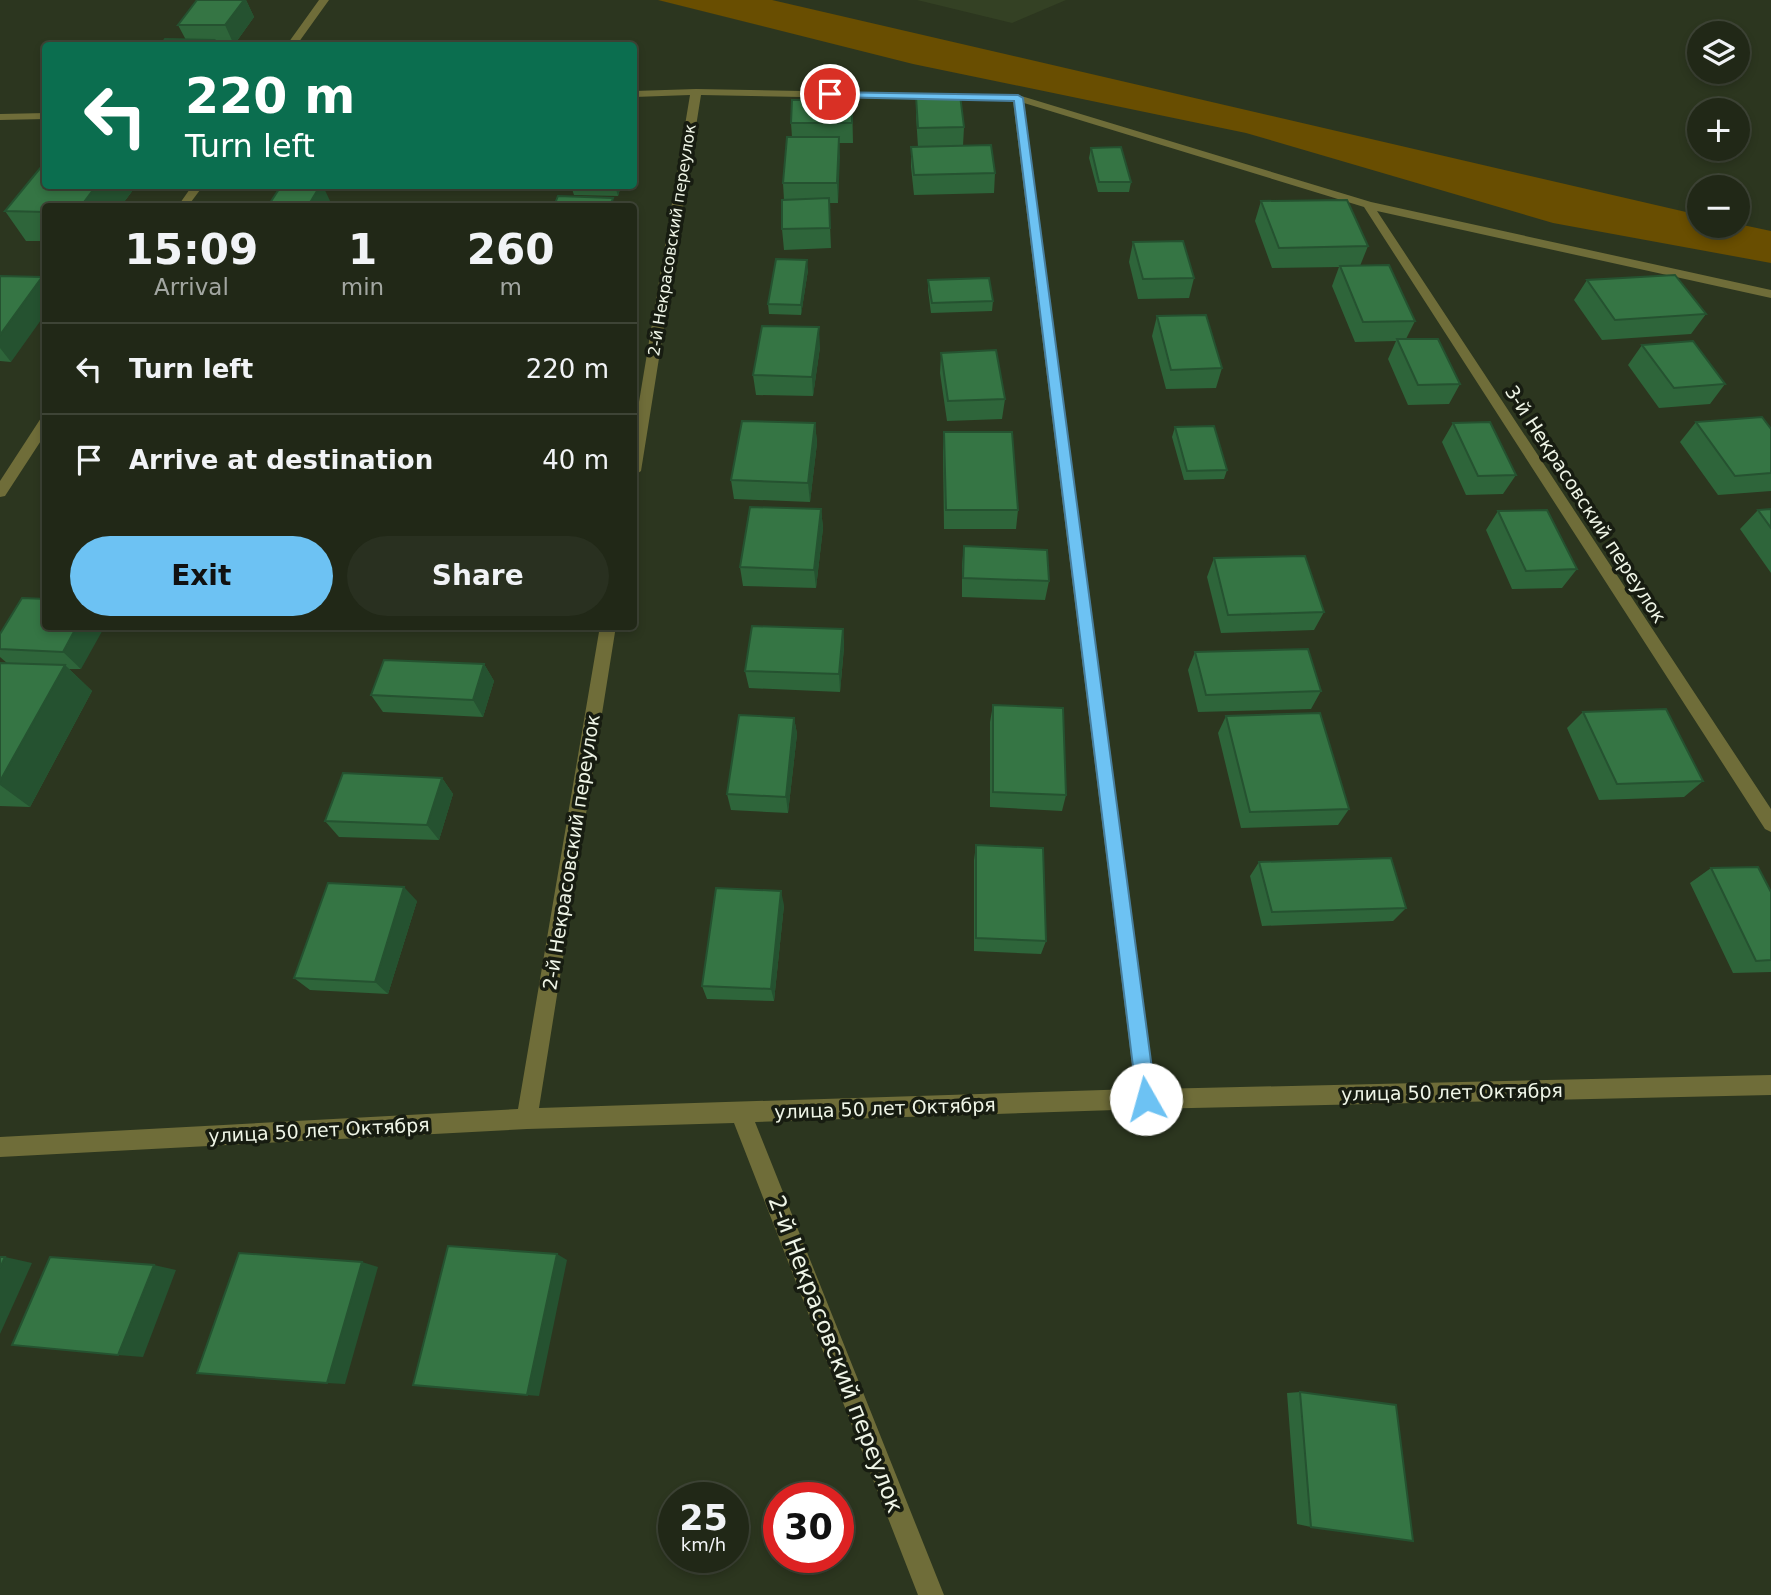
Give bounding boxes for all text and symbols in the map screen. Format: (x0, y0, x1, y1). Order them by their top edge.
map controls (1687, 21, 1750, 238)
button: layers (1687, 21, 1750, 84)
pin (800, 64, 860, 124)
text: 220 m (185, 68, 355, 125)
icon: left (70, 70, 161, 161)
icon: arrive (811, 75, 849, 113)
button: + (1687, 98, 1750, 161)
street label: 2-й Некрасовский переулок (644, 122, 700, 357)
text: Turn left (185, 127, 315, 165)
button: − (1687, 175, 1750, 238)
text: 15:09 (125, 225, 258, 274)
text: 1 (348, 225, 377, 274)
text: 260 (467, 225, 554, 274)
text: Arrival (154, 274, 229, 300)
text: min (341, 274, 384, 300)
text: m (499, 274, 522, 300)
icon: left (70, 350, 108, 388)
text: Turn left (129, 354, 253, 384)
text: 220 m (526, 354, 609, 384)
street label: 3-й Некрасовский переулок (1501, 381, 1671, 627)
icon: arrive (70, 441, 108, 479)
text: Arrive at destination (129, 445, 433, 475)
text: 40 m (542, 445, 609, 475)
button: Exit (70, 536, 333, 616)
button: Share (347, 536, 609, 616)
street label: 2-й Некрасовский переулок (538, 713, 604, 991)
position arrow (1109, 1062, 1183, 1136)
street label: улица 50 лет Октября (1341, 1079, 1563, 1105)
street label: улица 50 лет Октября (774, 1093, 996, 1123)
street label: улица 50 лет Октября (208, 1113, 430, 1147)
street label: 2-й Некрасовский переулок (763, 1192, 909, 1516)
speed limit sign: 30 (763, 1482, 854, 1573)
text: 25 (679, 1498, 728, 1538)
text: km/h (681, 1534, 726, 1555)

